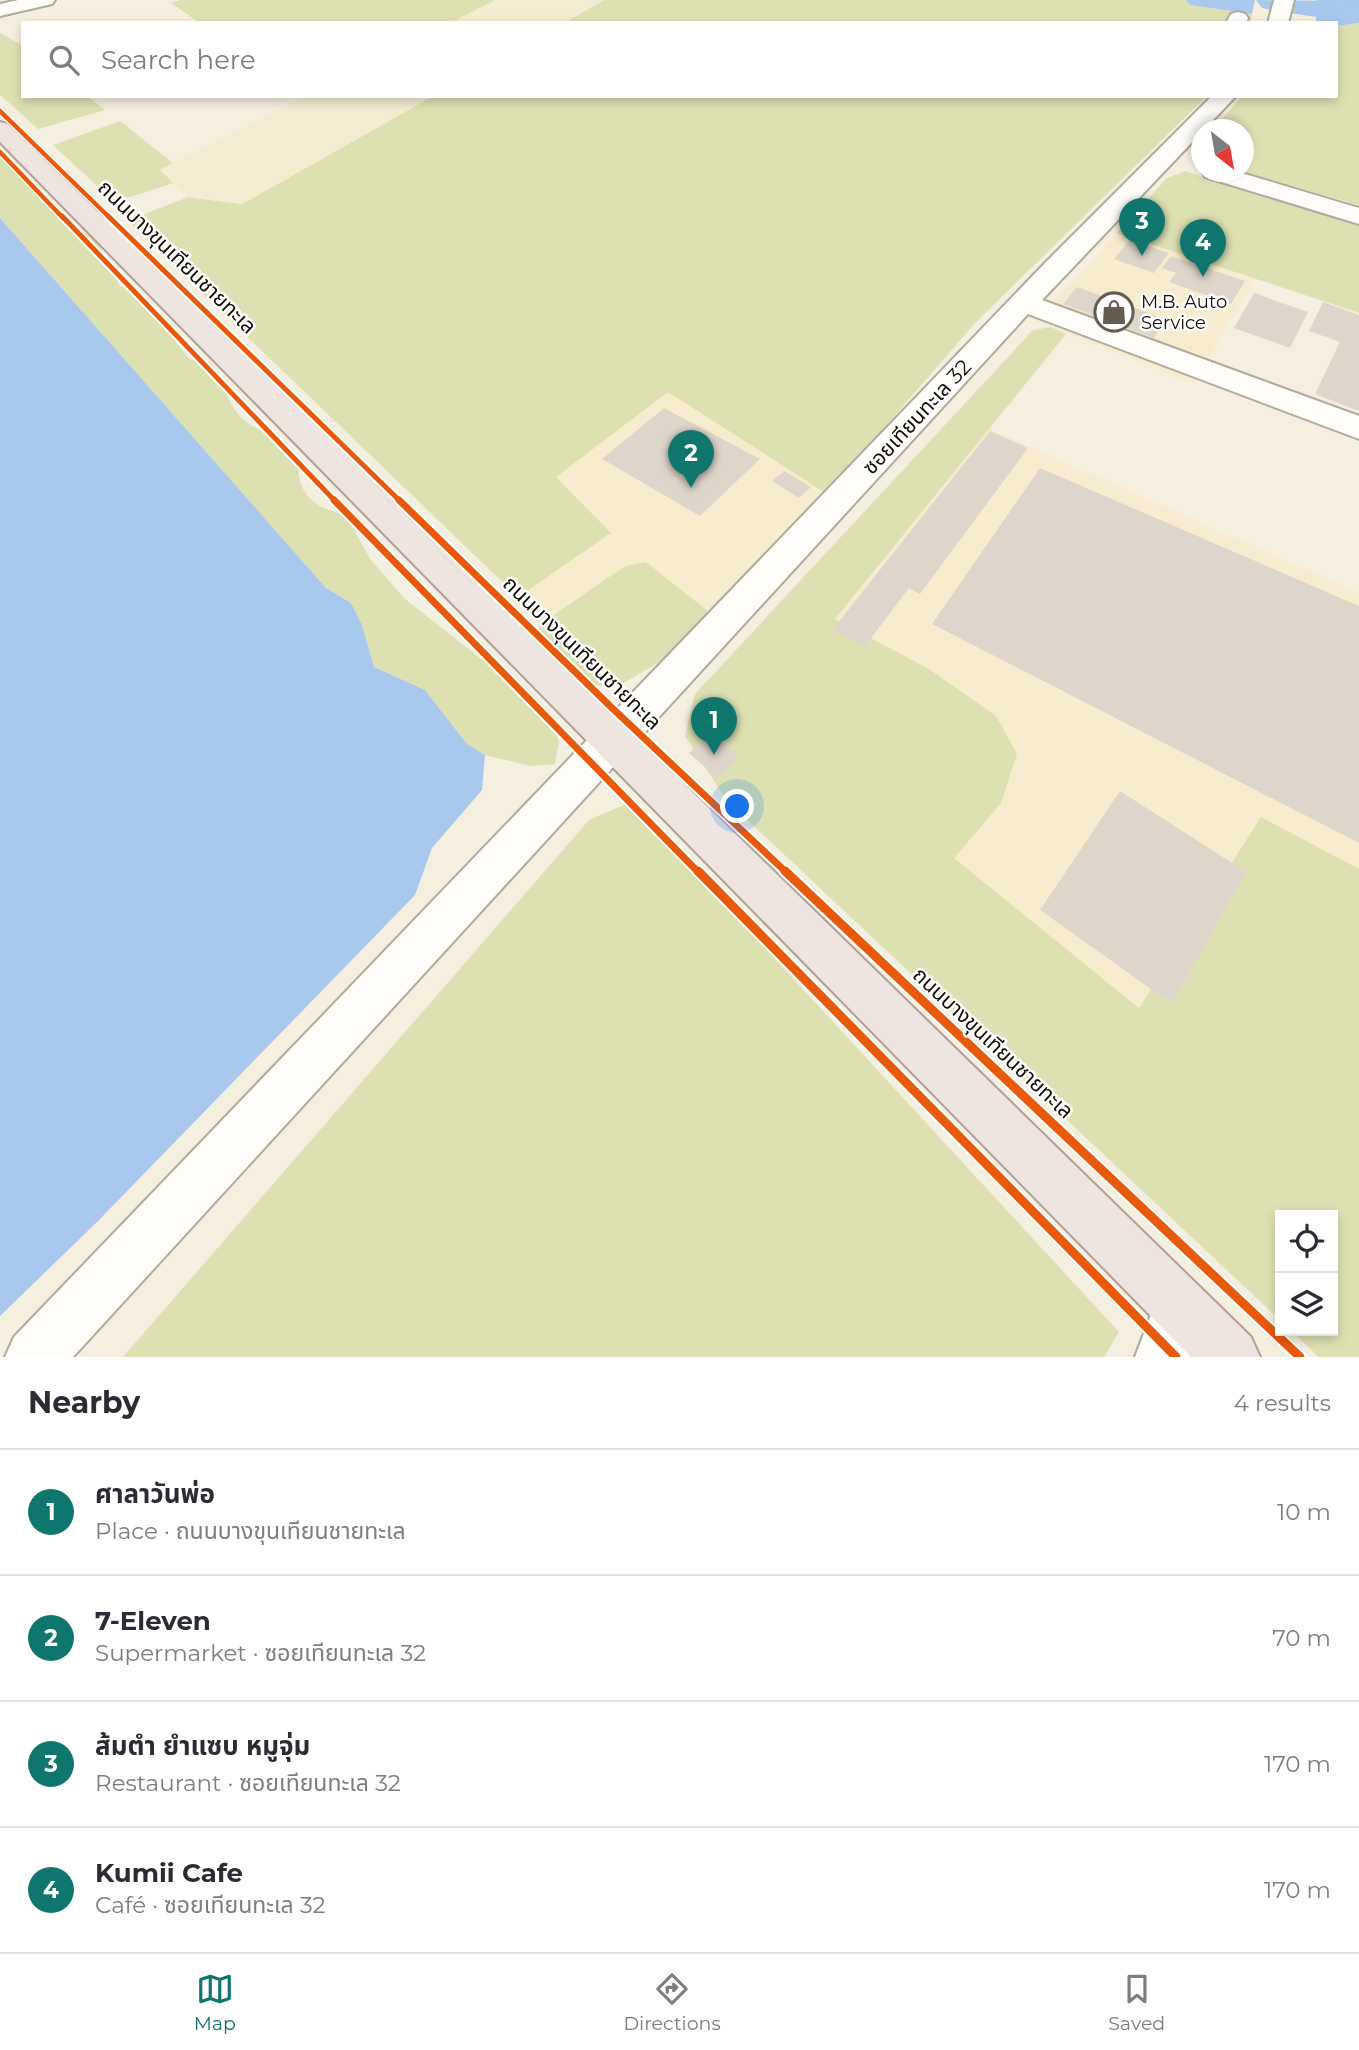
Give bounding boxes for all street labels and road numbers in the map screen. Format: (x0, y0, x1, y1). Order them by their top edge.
street label: ถนนบางขุนเทียนชายทะเล (92, 175, 262, 339)
street label: ซอยเทียนทะเล 32 (857, 354, 976, 479)
street label: ถนนบางขุนเทียนชายทะเล (497, 571, 667, 735)
street label: ถนนบางขุนเทียนชายทะเล (907, 962, 1079, 1124)

